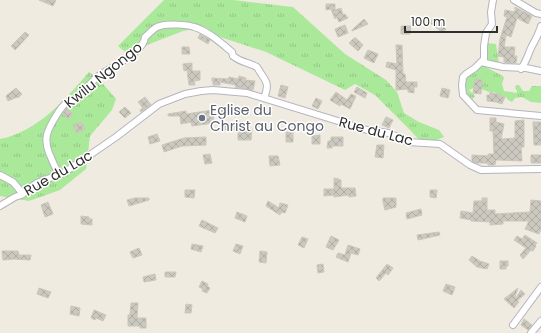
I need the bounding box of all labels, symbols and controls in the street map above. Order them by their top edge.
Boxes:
scale bar [405,8,497,34]
text: 100 m [411,13,445,30]
street label: Kwilu Ngongo [60,37,146,113]
place label: Eglise du Christ au Congo [210,100,324,136]
street label: Rue du Lac [337,111,415,151]
marker: Eglise du Christ au Congo [197,113,207,123]
street label: Rue du Lac [20,145,96,201]

